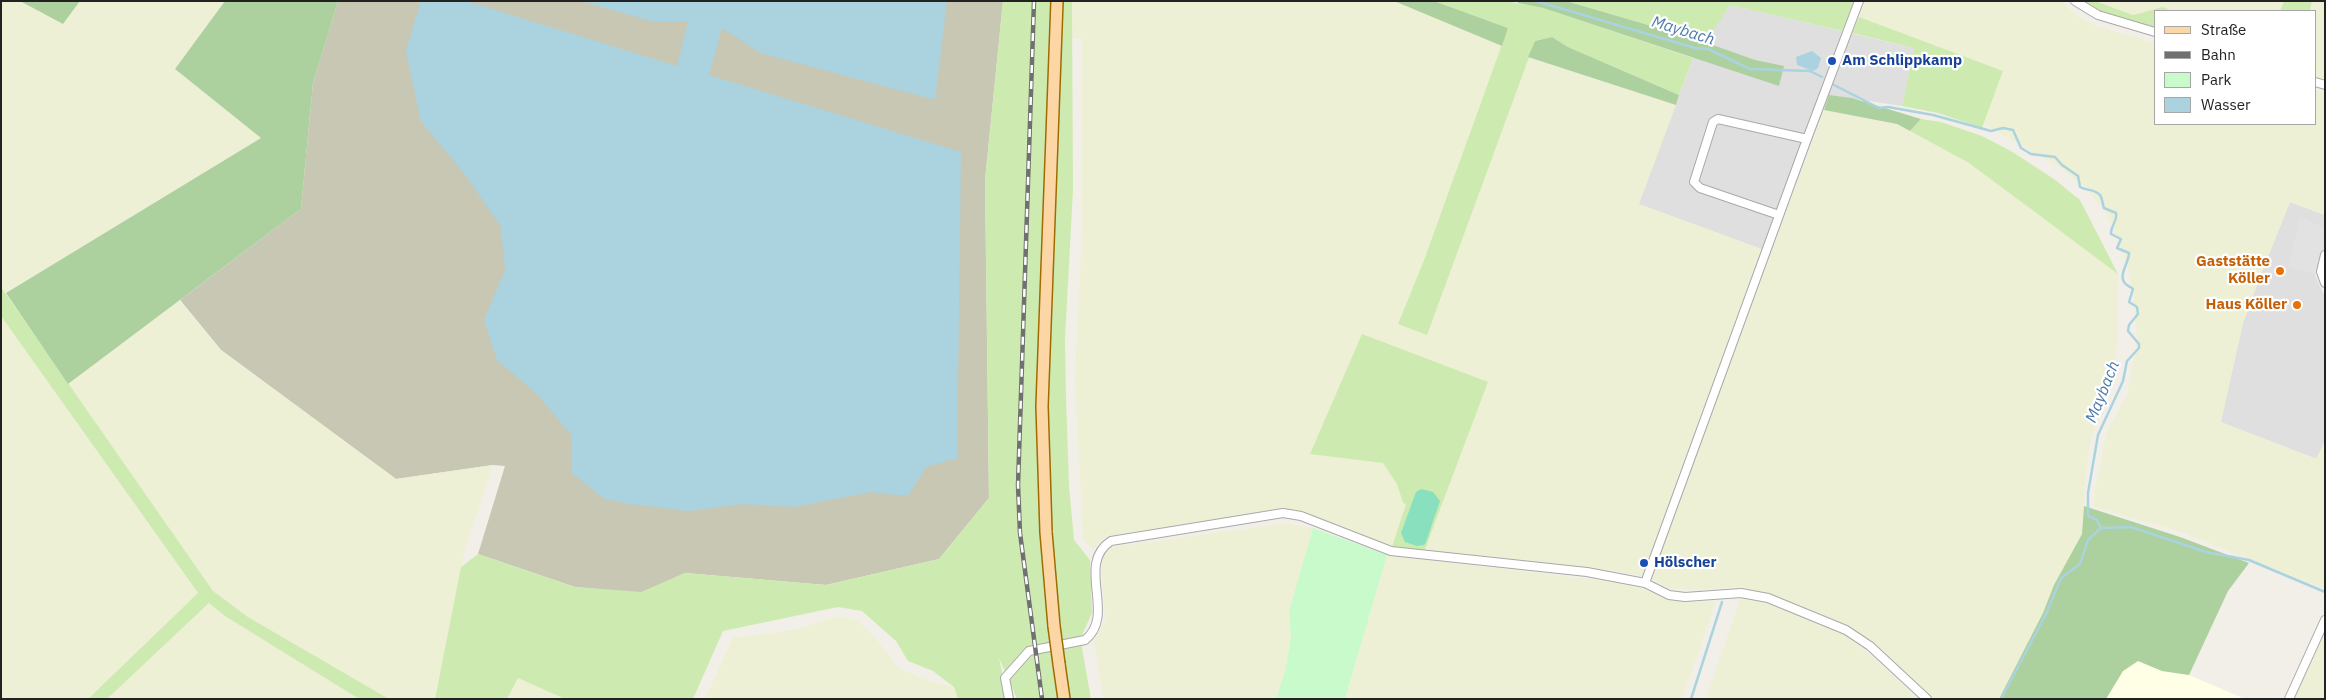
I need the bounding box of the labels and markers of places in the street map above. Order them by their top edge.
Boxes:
place label: Am Schlippkamp [1842,52,1962,70]
marker: Am Schlippkamp [1826,55,1838,67]
place label: Gaststätte Köller [2196,253,2270,288]
marker: Gaststätte Köller [2274,265,2286,277]
place label: Haus Köller [2206,296,2287,314]
marker: Haus Köller [2291,299,2303,311]
place label: Hölscher [1654,554,1717,572]
marker: Hölscher [1638,557,1650,569]

